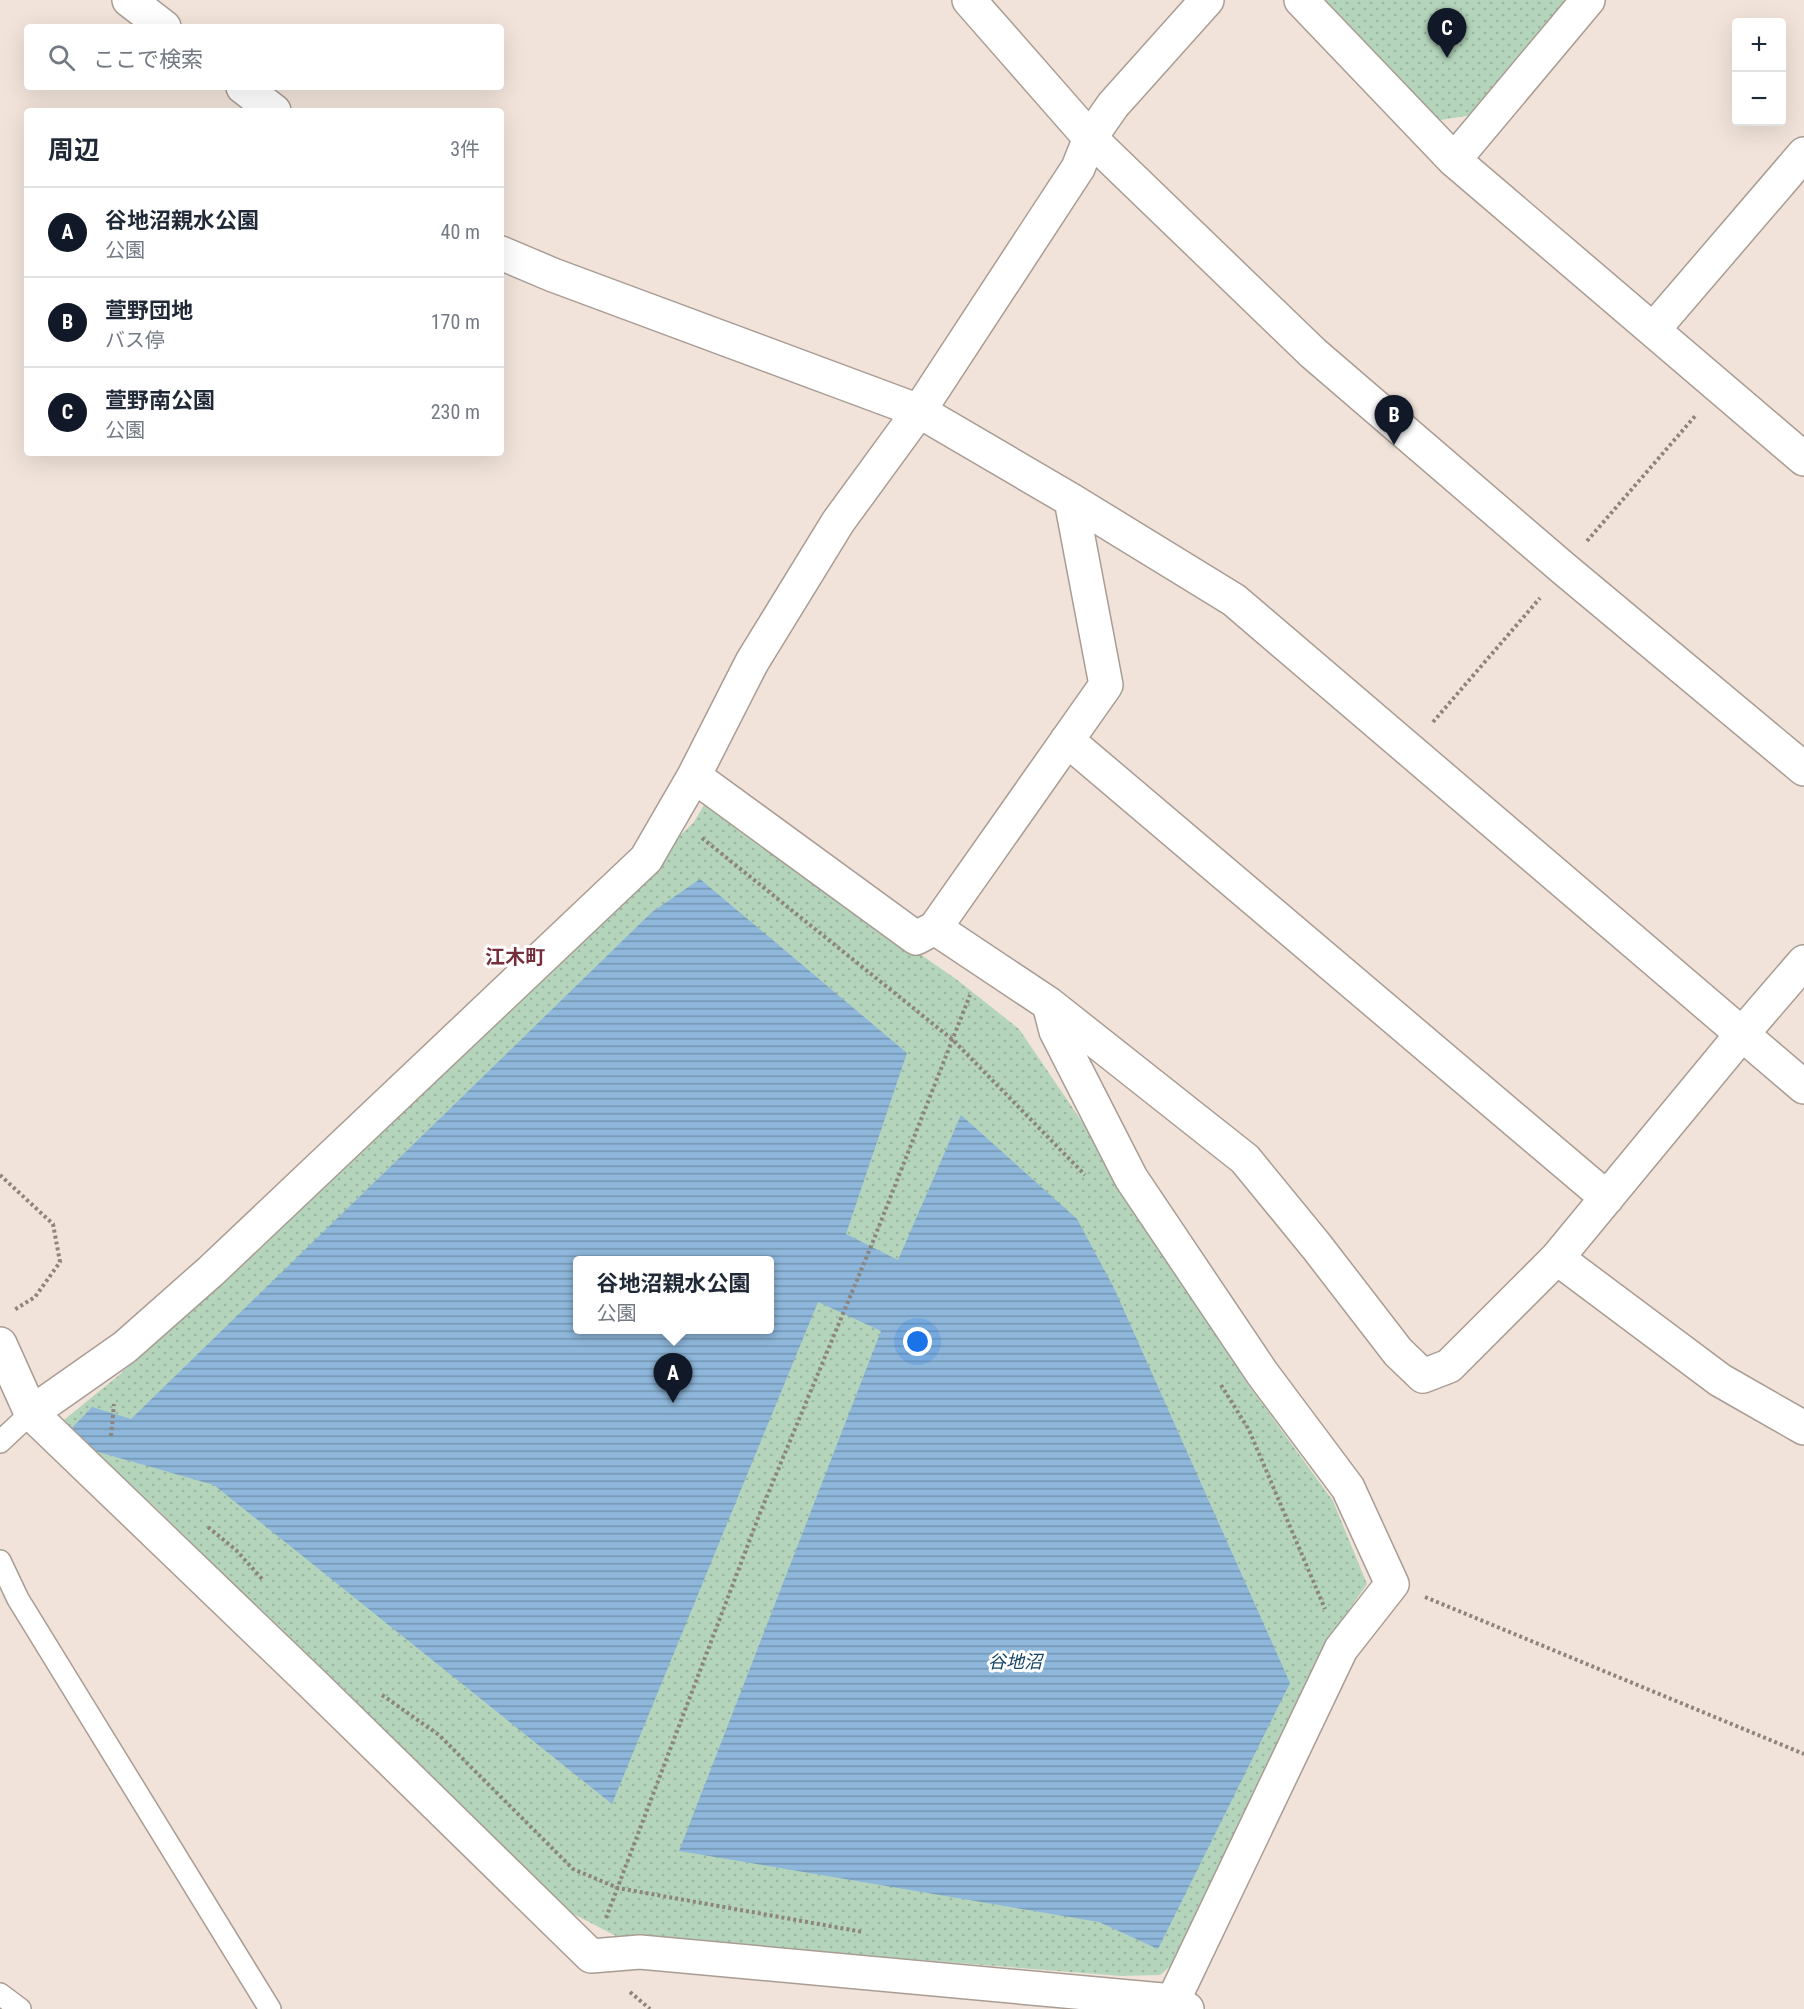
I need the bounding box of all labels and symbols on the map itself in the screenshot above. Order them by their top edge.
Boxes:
pin: C [1428,8,1466,58]
pin: B [1374,396,1414,445]
district label: 江木町 [485,945,545,969]
your location [903,1327,932,1356]
pin: A [654,1354,692,1403]
water label: 谷地沼 [988,1651,1045,1672]

